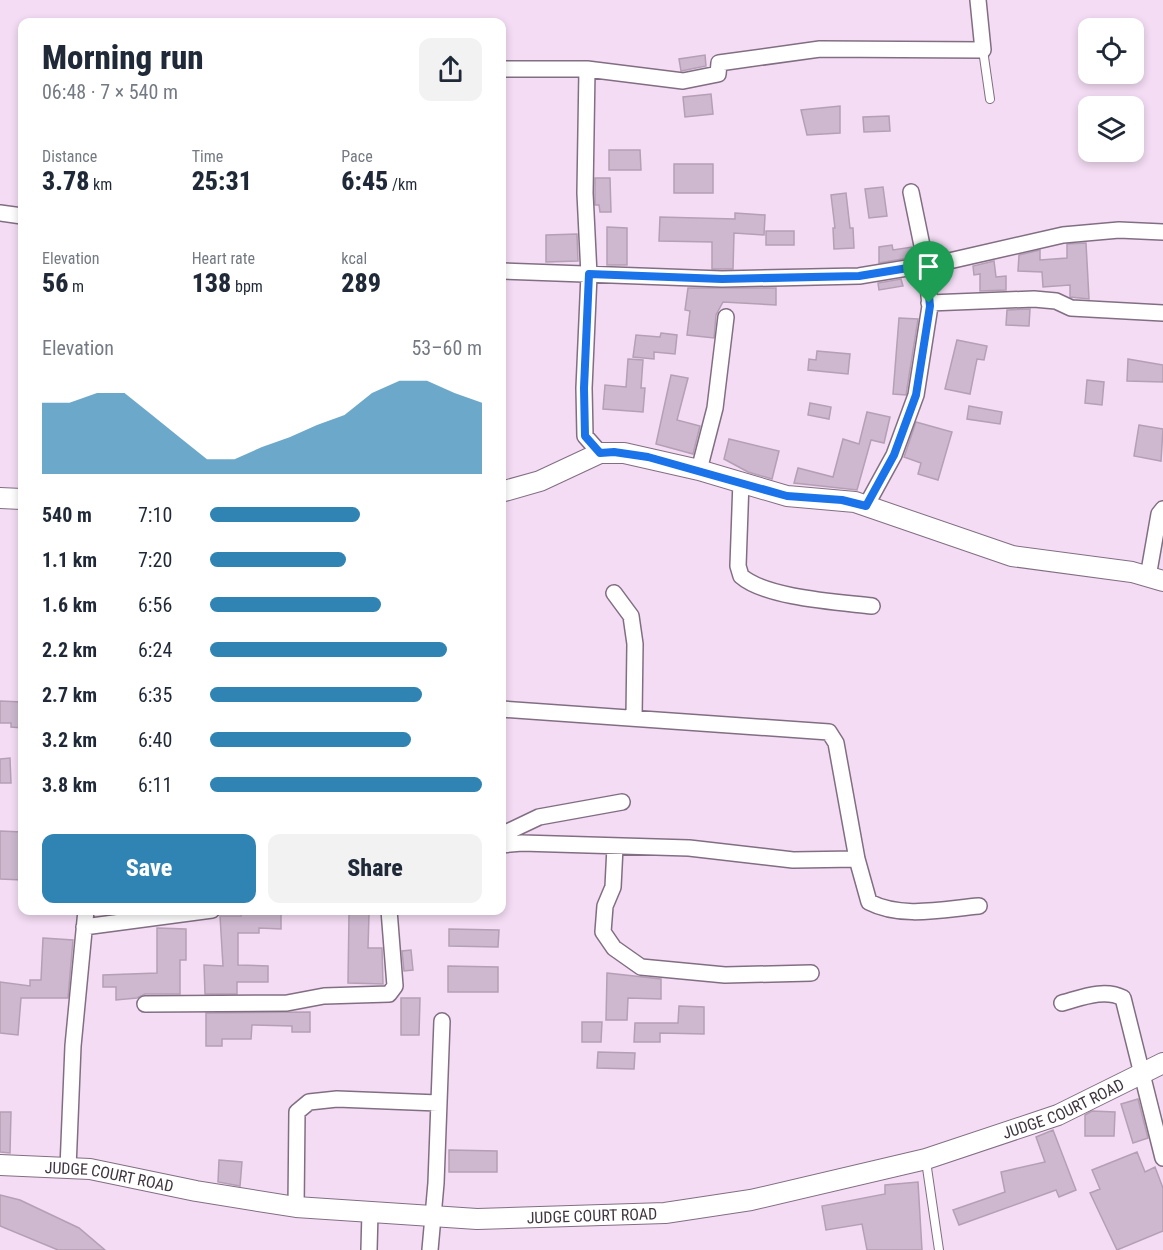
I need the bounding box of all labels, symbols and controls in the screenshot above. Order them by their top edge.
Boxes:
map controls [1078,18,1144,162]
button: locate [1078,18,1144,84]
text: Morning run [42,38,204,77]
button: share [419,38,482,101]
text: 06:48 · 7 × 540 m [42,80,178,104]
button: layers [1078,96,1144,162]
text: Distance [42,147,97,166]
text: Time [192,147,223,166]
text: Pace [341,147,373,166]
text: 3.78 [42,166,89,196]
text: 25:31 [192,166,252,196]
text: 6:45 [341,166,388,196]
text: km [89,175,112,194]
text: /km [388,175,417,194]
pin [903,241,954,303]
text: Elevation [42,249,100,268]
text: Heart rate [192,249,255,268]
text: kcal [341,249,367,268]
icon: arrive [912,250,945,283]
text: 56 [42,268,68,298]
text: 138 [192,268,231,298]
text: 289 [341,268,381,298]
text: m [68,277,84,296]
text: bpm [231,277,263,296]
text: Elevation [42,336,114,360]
text: 53–60 m [411,336,482,360]
text: 540 m [42,503,92,527]
text: 7:10 [138,503,172,527]
text: 1.1 km [42,548,97,572]
text: 7:20 [138,548,172,572]
text: 1.6 km [42,593,97,617]
text: 6:56 [138,593,172,617]
text: 2.2 km [42,638,97,662]
text: 6:24 [138,638,172,662]
text: 2.7 km [42,683,97,707]
text: 6:35 [138,683,172,707]
text: 3.2 km [42,728,97,752]
text: 6:40 [138,728,172,752]
text: 3.8 km [42,773,97,797]
text: 6:11 [138,773,172,797]
button: Save [42,834,256,903]
button: Share [268,834,482,903]
street label: JUDGE COURT ROAD [1000,1075,1127,1143]
street label: JUDGE COURT ROAD [44,1158,175,1196]
street label: JUDGE COURT ROAD [526,1204,657,1227]

